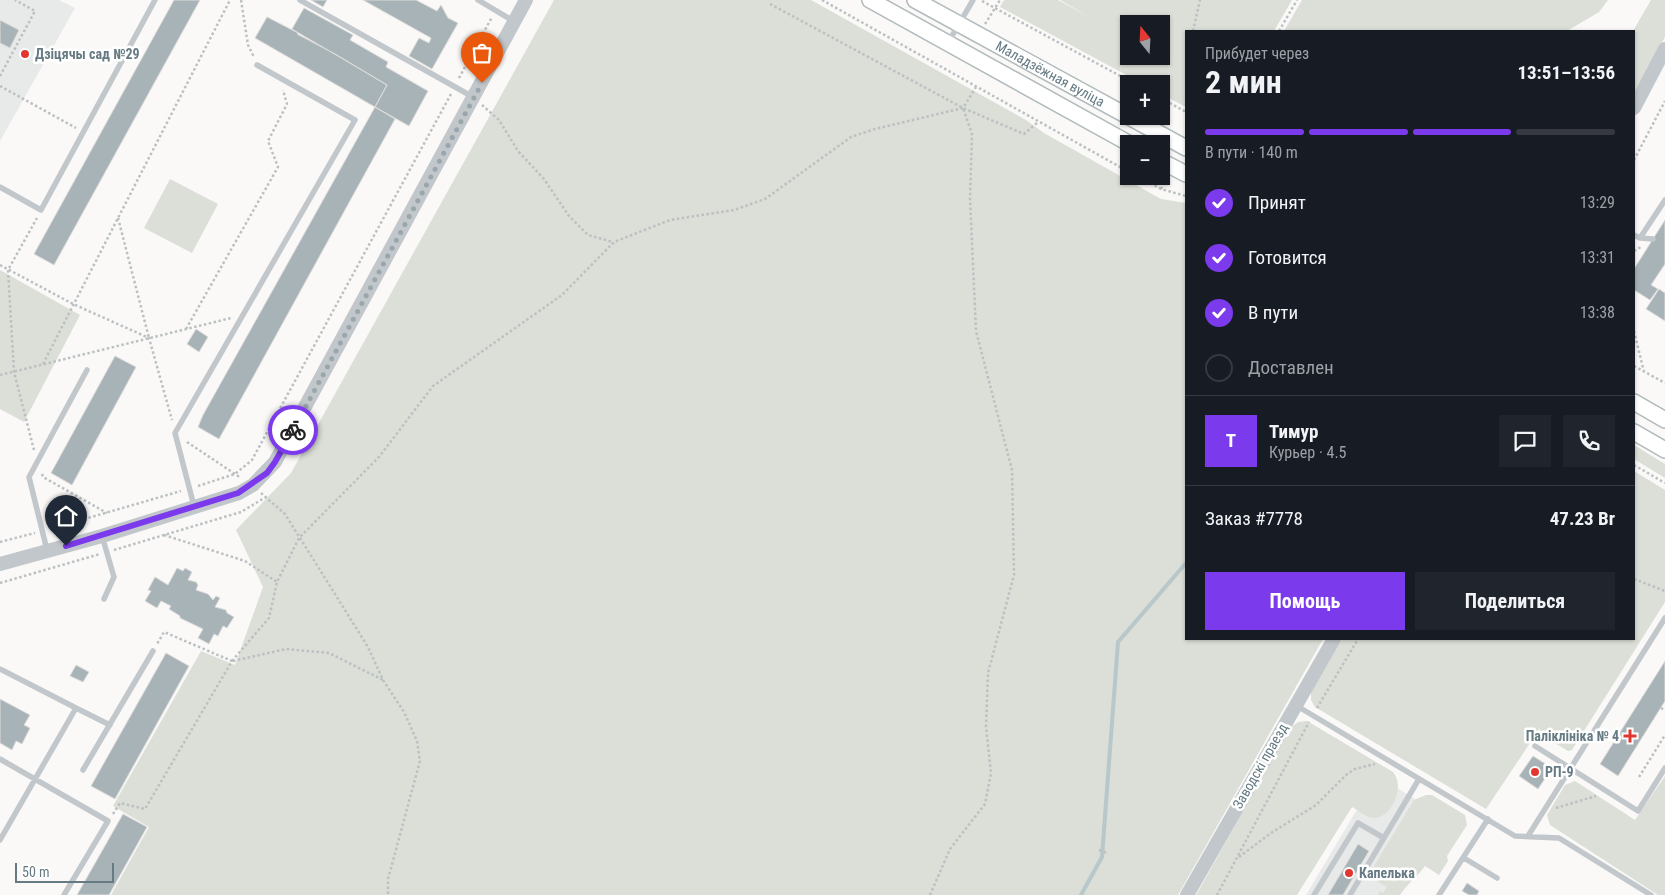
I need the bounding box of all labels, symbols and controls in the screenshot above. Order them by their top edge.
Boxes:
north arrow [1120,15,1170,65]
map controls [1120,15,1170,185]
pin [461,32,503,83]
street label: Маладзёжная вуліца [993,38,1107,110]
icon: bag [468,39,496,67]
text: Прибудет через [1205,44,1309,63]
place label: Дзіцячы сад №29 [35,46,140,62]
marker: Дзіцячы сад №29 [19,48,31,60]
text: 13:51–13:56 [1517,61,1615,84]
text: 2 мин [1205,63,1282,101]
button: + [1120,75,1170,125]
button: − [1120,135,1170,185]
text: В пути · 140 m [1205,143,1298,162]
icon: check [1205,189,1233,217]
text: Принят [1248,191,1306,214]
text: 13:29 [1580,193,1615,212]
icon: check [1205,244,1233,272]
text: Готовится [1248,246,1327,269]
text: 13:31 [1580,248,1615,267]
icon: check [1205,299,1233,327]
text: В пути [1248,301,1298,324]
text: 13:38 [1580,303,1615,322]
text: Доставлен [1248,356,1334,379]
courier [268,405,318,455]
button: chat [1499,415,1551,467]
button: phone [1563,415,1615,467]
icon: bike [279,416,307,444]
text: Тимур [1269,420,1318,443]
text: Т [1226,429,1236,452]
text: Курьер · 4.5 [1269,443,1347,462]
pin [45,495,87,546]
icon: home [52,502,80,530]
text: Заказ #7778 [1205,507,1303,530]
text: 47.23 Br [1550,507,1615,530]
button: Помощь [1205,572,1405,630]
button: Поделиться [1415,572,1615,630]
street label: Заводскі праезд [1229,720,1291,811]
place label: Паліклініка № 4 [1526,728,1619,744]
marker: Паліклініка № 4 [1623,729,1637,743]
place label: РП-9 [1545,764,1574,780]
marker: РП-9 [1529,766,1541,778]
scale bar [15,860,114,883]
text: 50 m [22,864,50,880]
place label: Капелька [1359,865,1415,881]
marker: Капелька [1343,867,1355,879]

